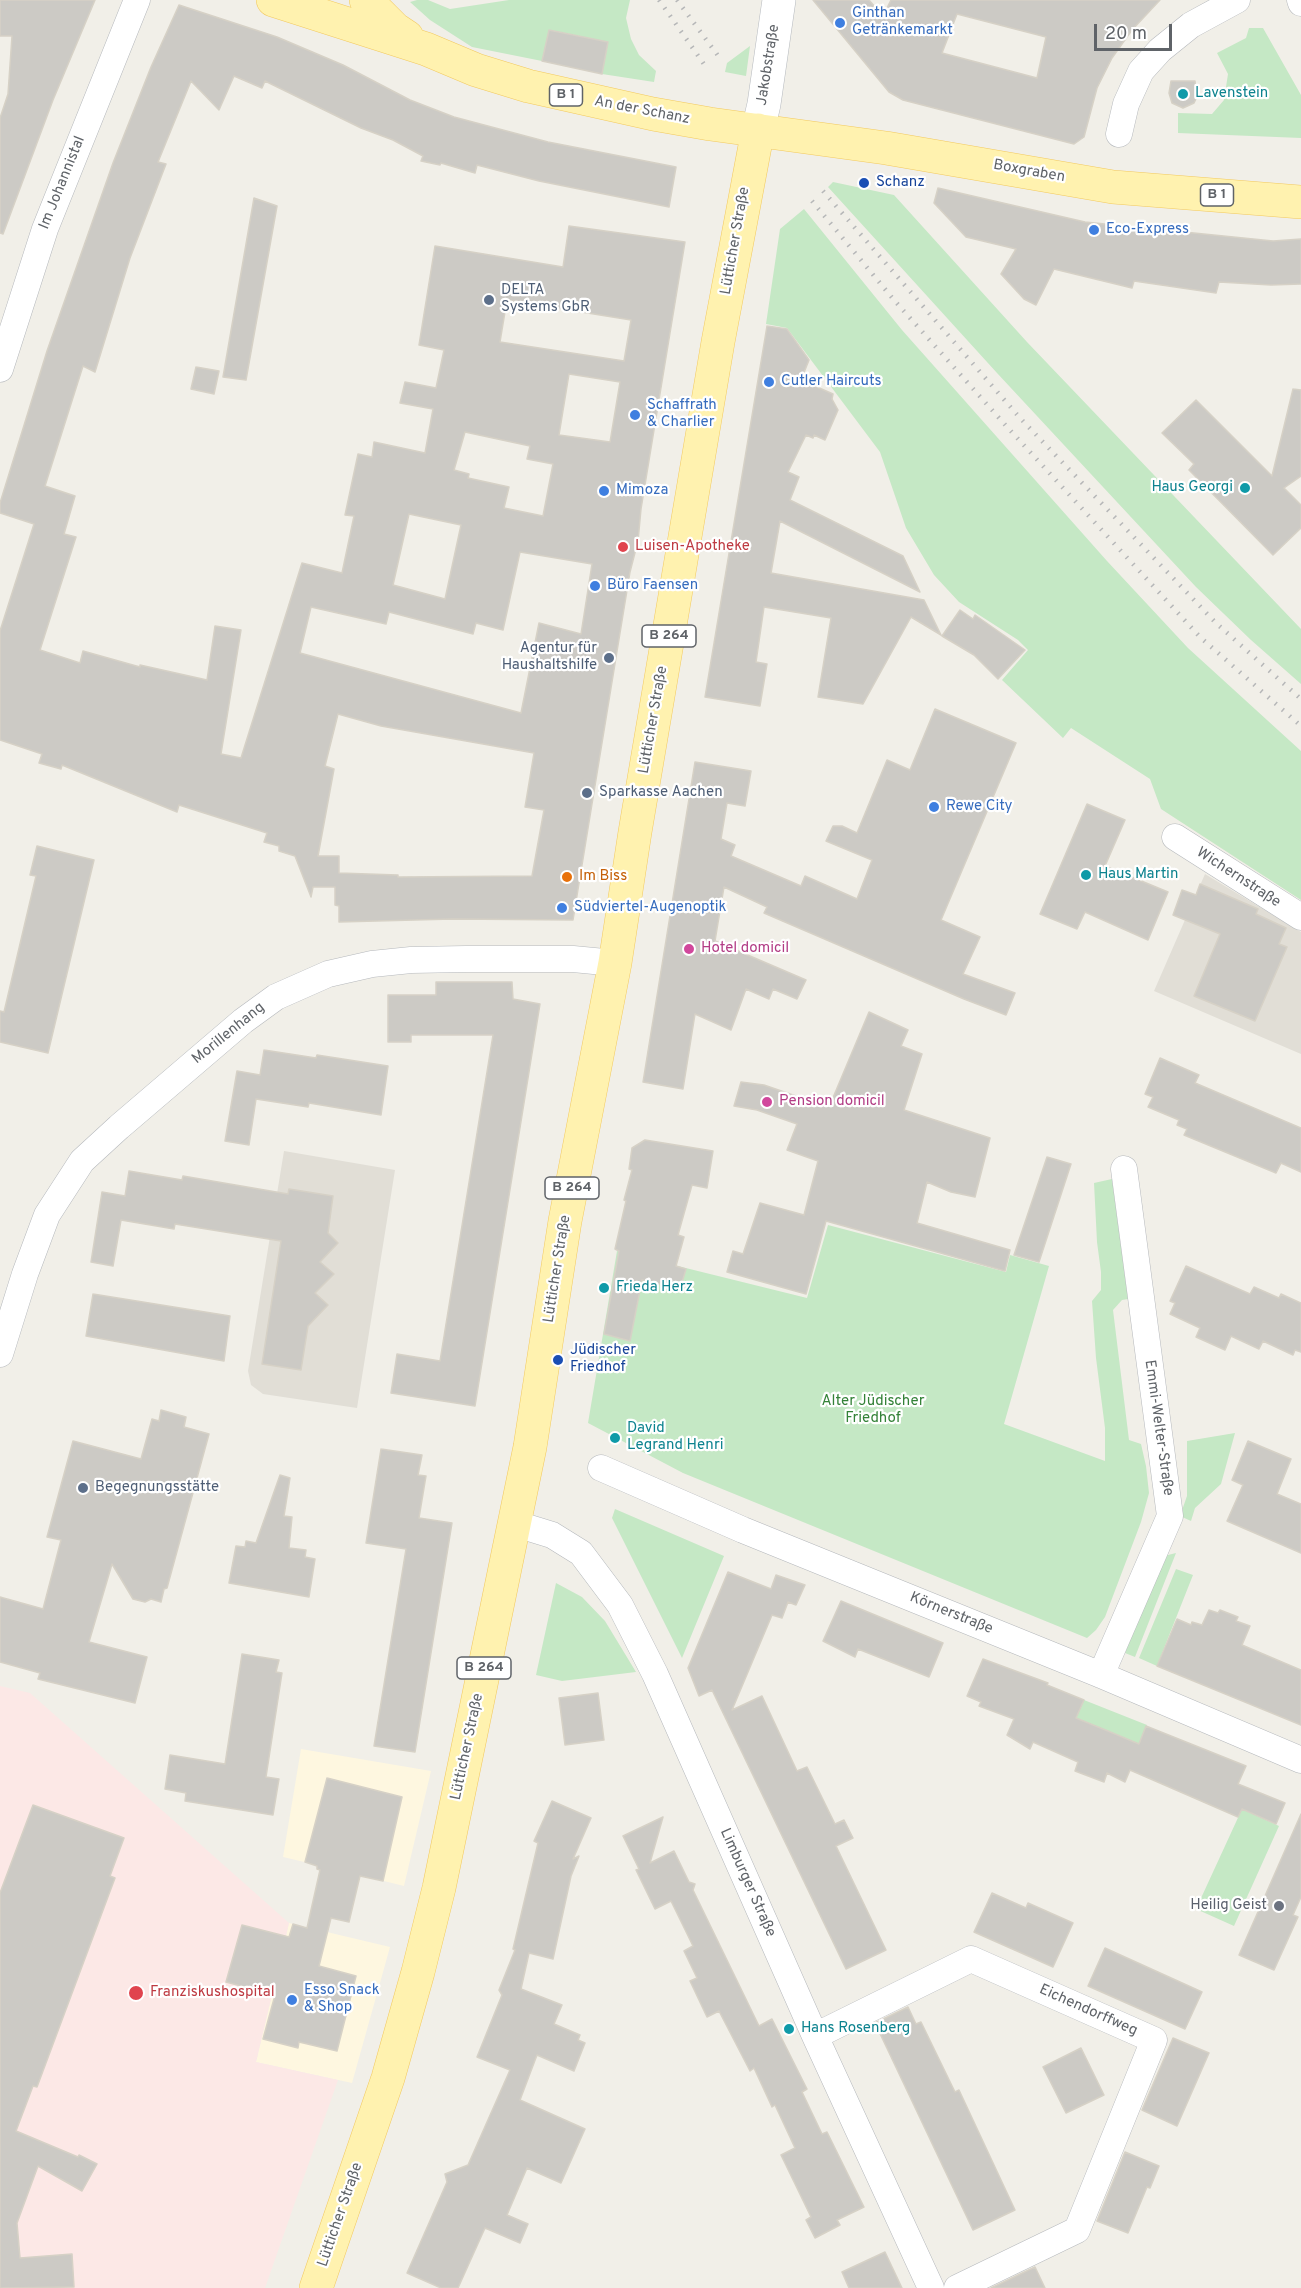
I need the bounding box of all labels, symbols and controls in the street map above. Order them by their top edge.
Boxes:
place label: Ginthan Getränkemarkt [852,5,953,40]
scale bar [1097,12,1175,50]
marker: Ginthan Getränkemarkt [833,16,847,30]
street label: Jakobstraße [754,23,784,107]
text: 20 m [1105,23,1147,46]
road number: B 1 [550,84,582,106]
place label: Lavenstein [1195,85,1268,103]
marker: Lavenstein [1176,87,1190,101]
street label: An der Schanz [593,93,691,129]
street label: Im Johannistal [36,134,90,232]
street label: Boxgraben [992,157,1066,187]
place label: Schanz [876,174,925,192]
marker: Schanz [857,176,871,190]
road number: B 1 [1200,184,1234,206]
street label: Lütticher Straße [718,186,754,296]
place label: Eco-Express [1106,221,1189,239]
marker: Eco-Express [1087,223,1101,237]
place label: DELTA Systems GbR [501,282,590,317]
marker: DELTA Systems GbR [482,293,496,307]
place label: Cutler Haircuts [781,373,882,391]
marker: Cutler Haircuts [762,375,776,389]
place label: Schaffrath & Charlier [647,397,717,432]
marker: Schaffrath & Charlier [628,408,642,422]
place label: Haus Georgi [1151,479,1233,497]
marker: Haus Georgi [1238,481,1252,495]
place label: Mimoza [616,482,668,500]
marker: Mimoza [597,484,611,498]
place label: Luisen-Apotheke [635,538,750,556]
marker: Luisen-Apotheke [616,540,630,554]
place label: Büro Faensen [607,577,698,595]
marker: Büro Faensen [588,579,602,593]
road number: B 264 [642,625,696,647]
place label: Agentur für Haushaltshilfe [502,640,597,675]
marker: Agentur für Haushaltshilfe [602,651,616,665]
street label: Lütticher Straße [636,665,672,775]
place label: Sparkasse Aachen [599,784,723,802]
marker: Sparkasse Aachen [580,786,594,800]
place label: Rewe City [946,798,1013,816]
marker: Rewe City [927,800,941,814]
street label: Wichernstraße [1193,844,1283,912]
place label: Haus Martin [1098,866,1178,884]
place label: Im Biss [579,868,627,886]
marker: Haus Martin [1079,868,1093,882]
marker: Im Biss [560,870,574,884]
place label: Südviertel-Augenoptik [574,899,726,917]
marker: Südviertel-Augenoptik [555,901,569,915]
place label: Hotel domicil [701,940,789,958]
marker: Hotel domicil [682,942,696,956]
street label: Morillenhang [189,999,269,1069]
place label: Pension domicil [779,1093,885,1111]
marker: Pension domicil [760,1095,774,1109]
road number: B 264 [545,1177,599,1199]
street label: Lütticher Straße [541,1214,575,1324]
place label: Frieda Herz [616,1279,693,1297]
marker: Frieda Herz [597,1281,611,1295]
place label: Jüdischer Friedhof [570,1342,636,1377]
marker: Jüdischer Friedhof [551,1353,565,1367]
street label: Emmi-Welter-Straße [1140,1359,1176,1497]
park label: Alter Jüdischer Friedhof [821,1393,925,1428]
place label: David Legrand Henri [627,1420,723,1455]
marker: David Legrand Henri [608,1431,622,1445]
place label: Begegnungsstätte [95,1479,219,1497]
marker: Begegnungsstätte [76,1481,90,1495]
street label: Körnerstraße [907,1589,995,1639]
road number: B 264 [457,1657,511,1679]
street label: Lütticher Straße [448,1692,488,1802]
street label: Limburger Straße [715,1826,779,1940]
place label: Heilig Geist [1190,1897,1267,1915]
marker: Heilig Geist [1272,1899,1286,1913]
street label: Eichendorffweg [1036,1981,1140,2041]
place label: Esso Snack & Shop [304,1982,380,2017]
marker: Franziskushospital [127,1984,145,2002]
place label: Franziskushospital [150,1984,275,2002]
marker: Esso Snack & Shop [285,1993,299,2007]
place label: Hans Rosenberg [801,2020,910,2038]
marker: Hans Rosenberg [782,2022,796,2036]
street label: Lütticher Straße [315,2161,367,2269]

